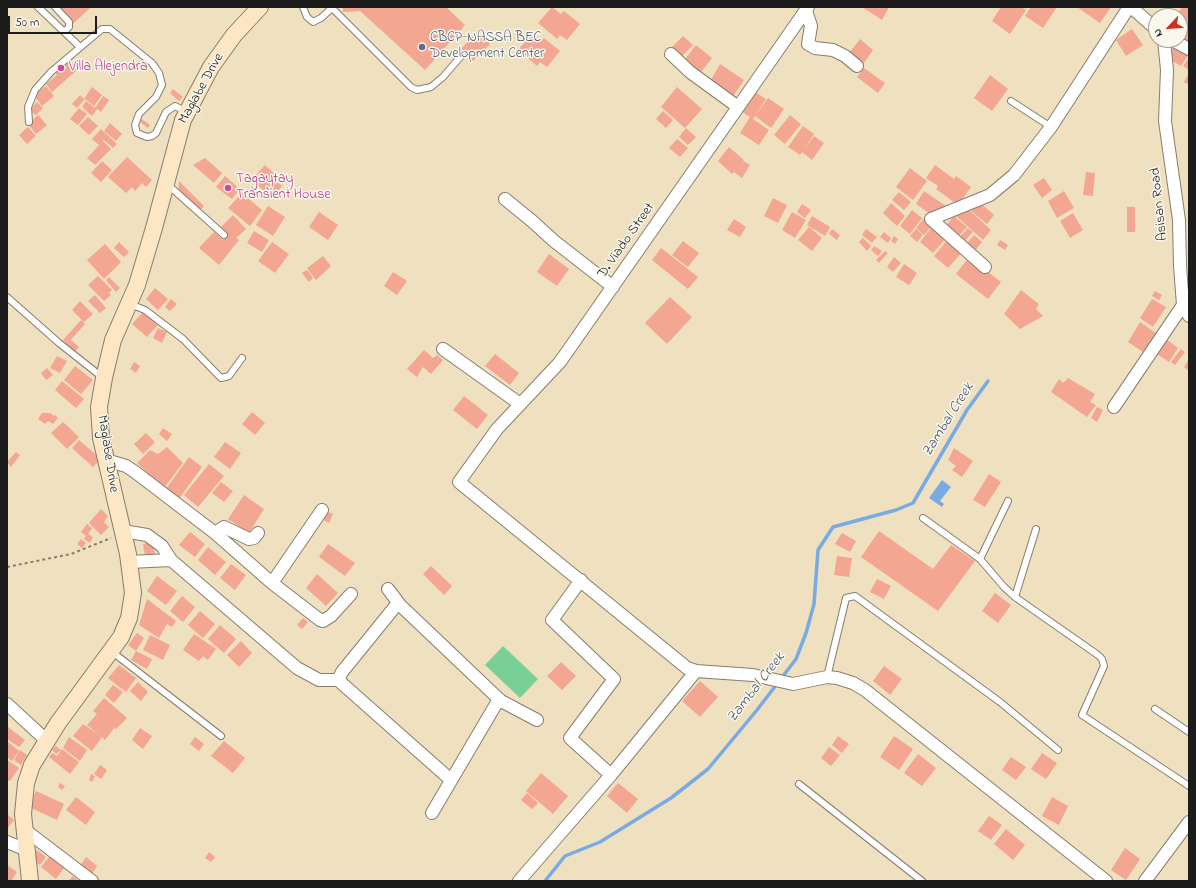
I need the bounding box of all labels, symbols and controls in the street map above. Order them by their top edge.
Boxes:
scale bar [10,8,99,34]
north arrow [1148,8,1188,48]
text: 50 m [15,14,39,32]
text: N [1149,26,1167,40]
place label: CBCP-NASSA BEC Development Center [430,31,544,64]
marker: CBCP-NASSA BEC Development Center [417,42,427,52]
street label: Maglabe Drive [176,51,228,127]
place label: Villa Alejendra [69,60,148,76]
marker: Villa Alejendra [56,63,66,73]
street label: Asisan Road [1148,166,1172,242]
place label: Tagaytay Transient House [236,172,331,204]
marker: Tagaytay Transient House [223,183,233,193]
street label: D. Viado Street [595,200,659,282]
water label: Zambal Creek [919,380,979,460]
street label: Maglabe Drive [93,414,121,494]
water label: Zambal Creek [724,650,790,726]

